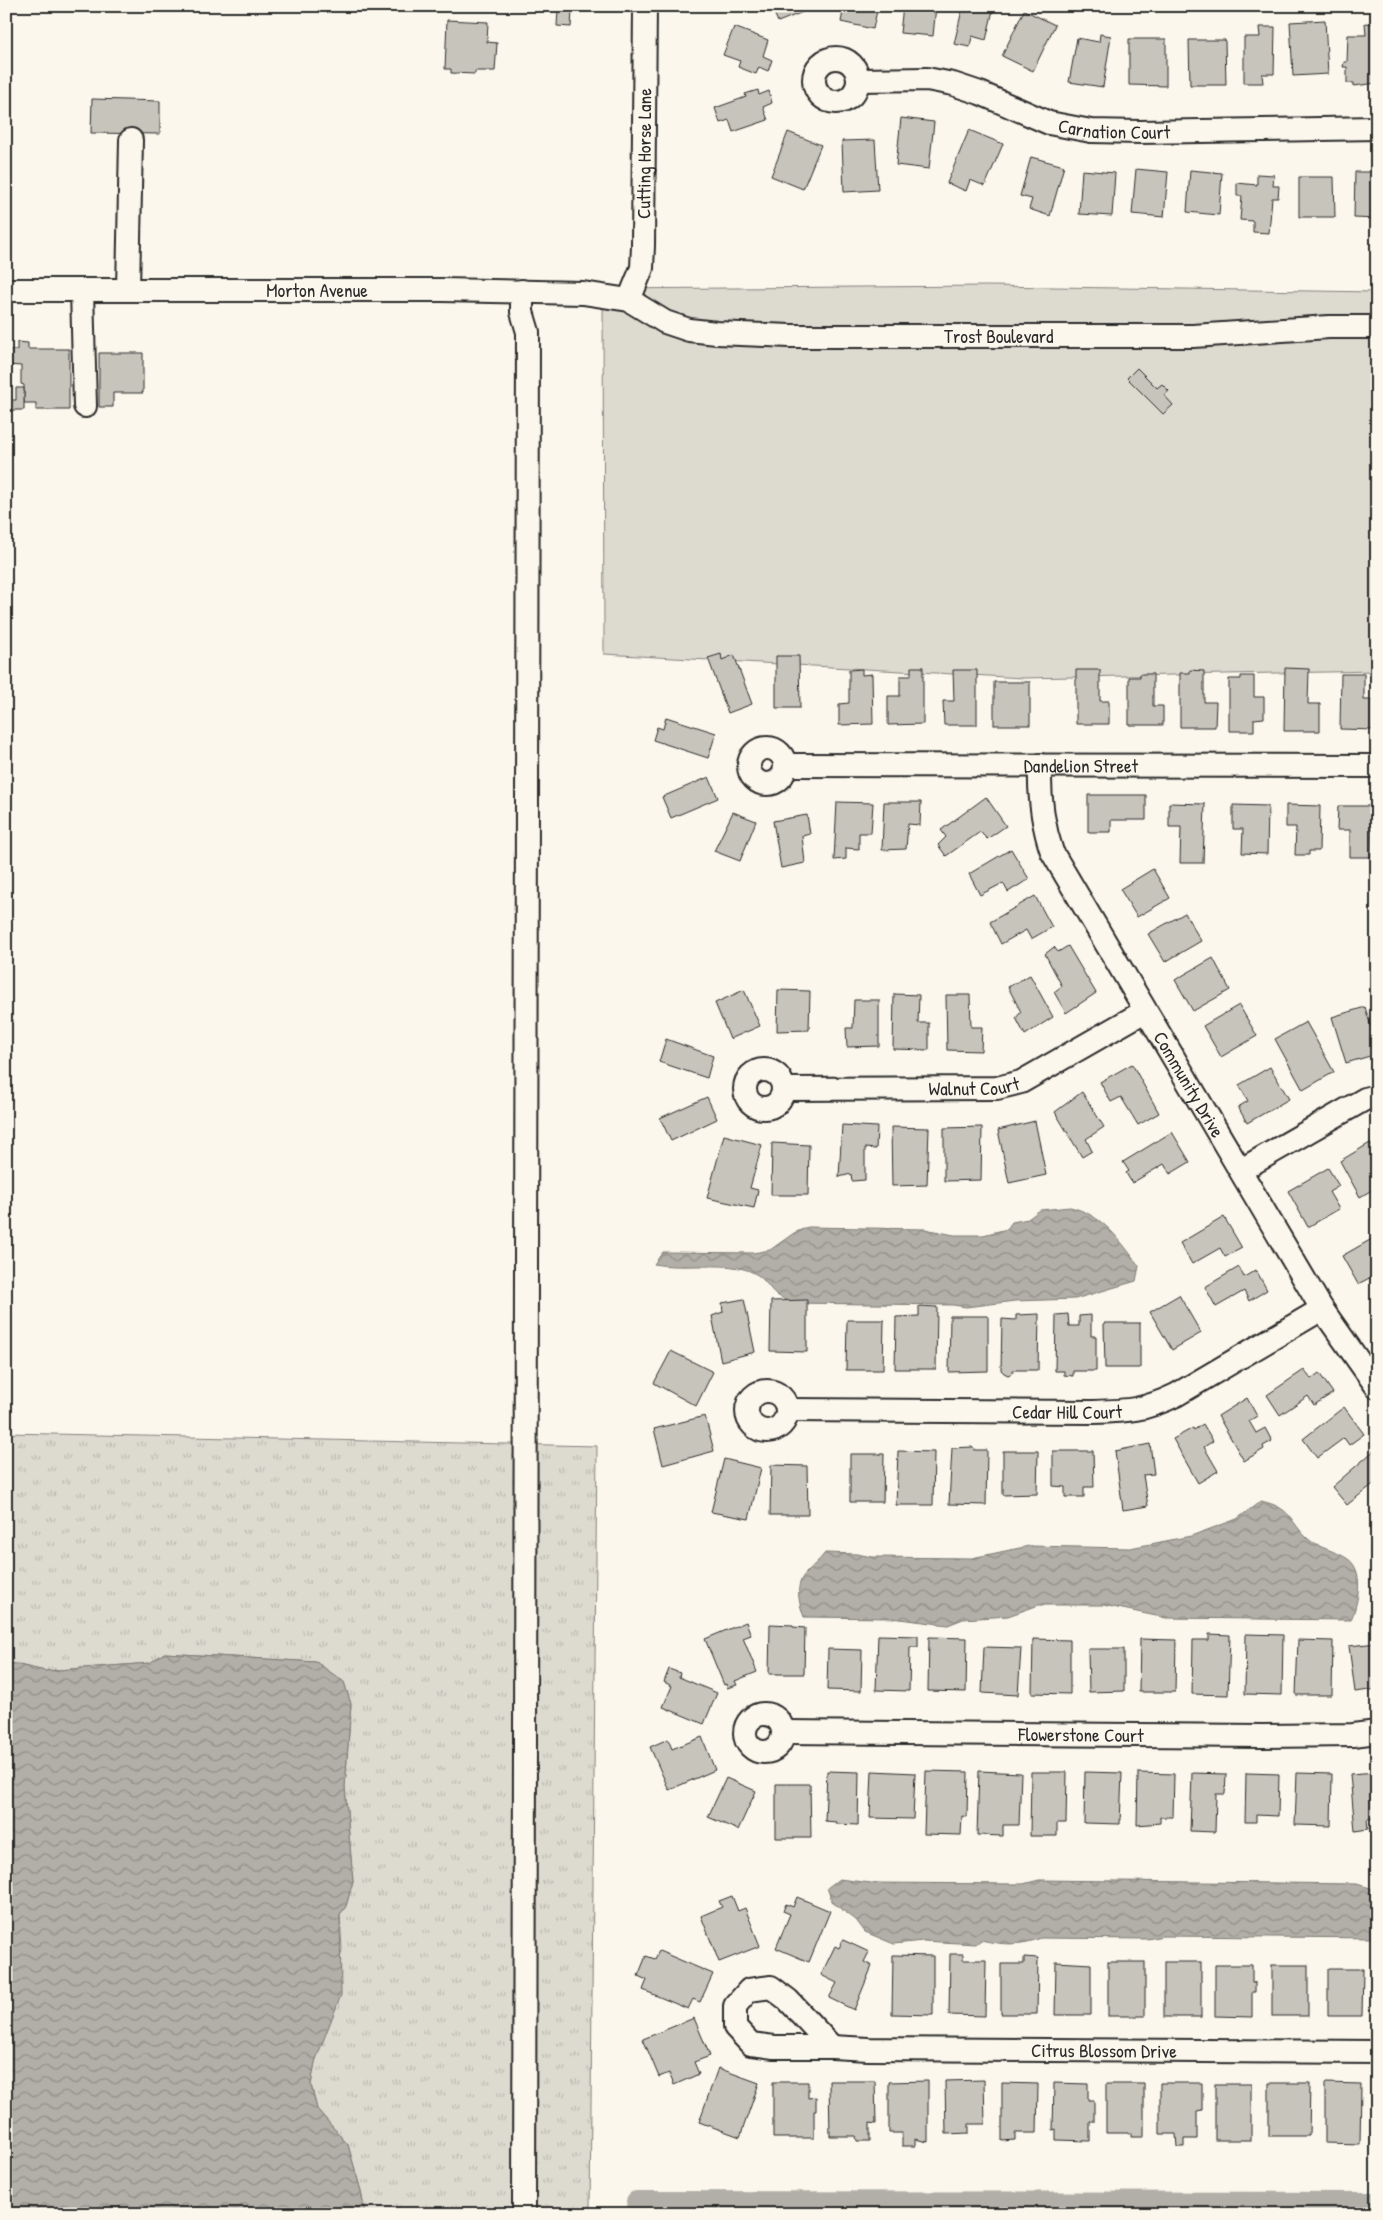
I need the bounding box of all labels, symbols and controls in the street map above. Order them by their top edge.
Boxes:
street label: Cutting Horse Lane [630,88,657,219]
street label: Carnation Court [1056,112,1171,145]
street label: Morton Avenue [266,277,368,303]
street label: Trost Boulevard [944,323,1054,349]
street label: Dandelion Street [1024,752,1139,779]
street label: Community Drive [1148,1026,1231,1142]
street label: Walnut Court [928,1070,1022,1101]
street label: Cedar Hill Court [1012,1398,1123,1425]
street label: Flowerstone Court [1017,1721,1144,1748]
street label: Citrus Blossom Drive [1031,2037,1177,2064]

